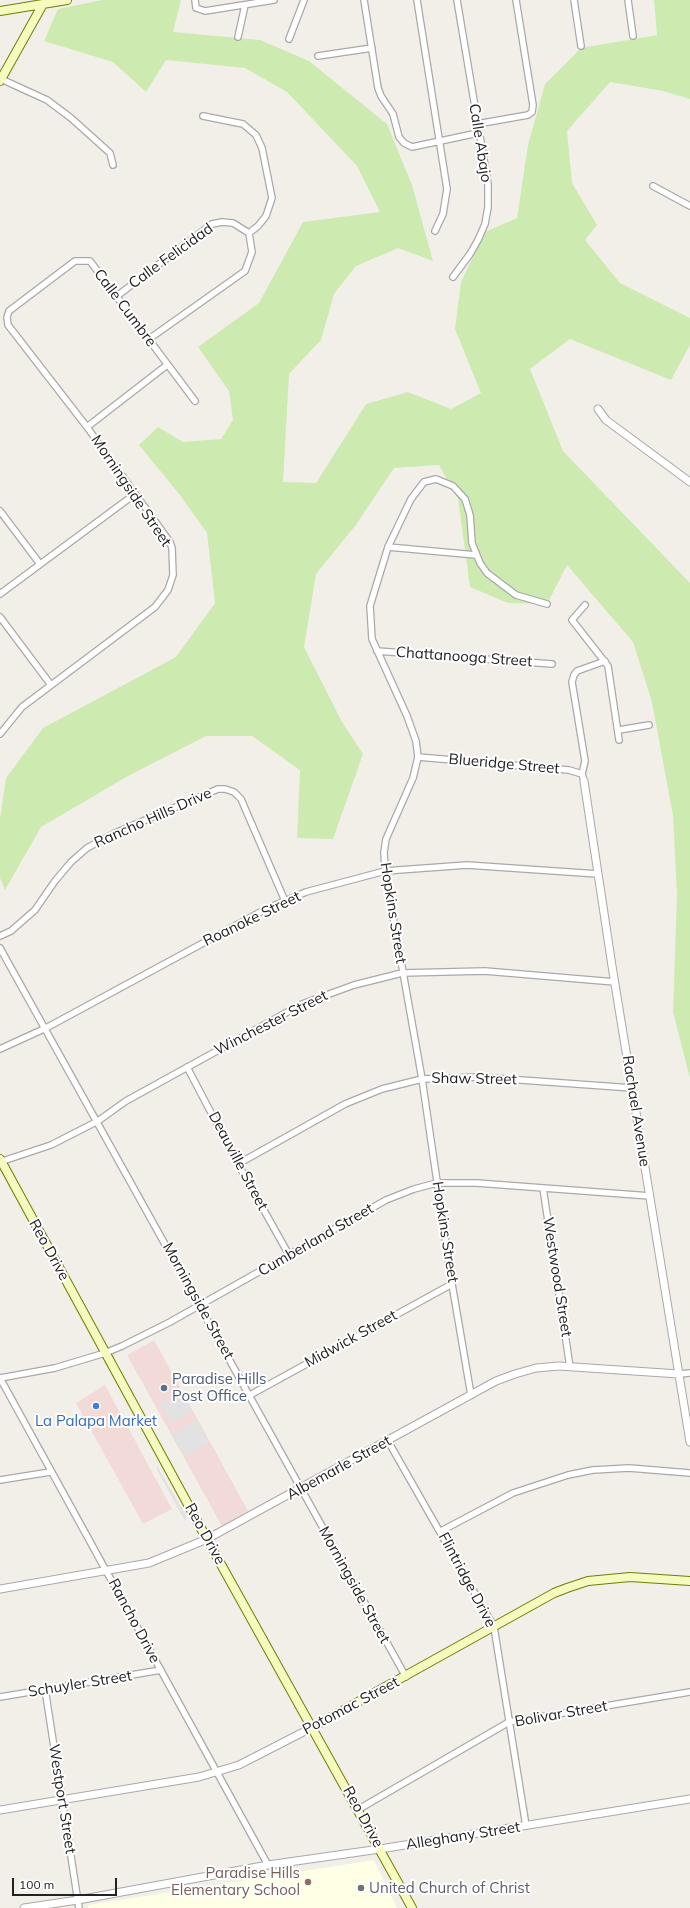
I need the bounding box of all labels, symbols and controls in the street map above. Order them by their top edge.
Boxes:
street label: Calle Abajo [465,102,495,184]
street label: Calle Felicidad [125,219,217,293]
street label: Calle Cumbre [90,266,160,350]
street label: Morningside Street [87,432,175,550]
street label: Chattanooga Street [395,643,533,671]
street label: Blueridge Street [448,750,560,778]
street label: Rancho Hills Drive [91,784,215,852]
street label: Hopkins Street [376,861,410,965]
street label: Roanoke Street [200,888,304,950]
street label: Winchester Street [211,987,331,1059]
street label: Rachael Avenue [618,1054,654,1168]
street label: Shaw Street [431,1069,517,1089]
street label: Deauville Street [204,1109,272,1213]
street label: Hopkins Street [428,1180,462,1284]
street label: Cumberland Street [255,1200,377,1280]
street label: Reo Drive [25,1216,73,1284]
street label: Westwood Street [539,1216,575,1338]
street label: Morningside Street [158,1240,238,1362]
street label: Midwick Street [302,1306,400,1372]
place label: Paradise Hills Post Office [172,1370,266,1405]
marker: Paradise Hills Post Office [159,1383,169,1393]
marker: La Palapa Market [91,1401,101,1411]
place label: La Palapa Market [35,1412,157,1430]
street label: Albemarle Street [284,1432,394,1504]
street label: Reo Drive [181,1500,229,1568]
street label: Morningside Street [314,1524,394,1646]
street label: Flintridge Drive [434,1529,500,1631]
street label: Rancho Drive [104,1576,164,1666]
street label: Schuyler Street [27,1667,133,1701]
street label: Potomac Street [300,1673,402,1739]
street label: Bolivar Street [513,1697,609,1731]
street label: Westport Street [44,1743,80,1855]
street label: Reo Drive [339,1783,387,1851]
street label: Alleghany Street [405,1818,521,1854]
place label: Paradise Hills Elementary School [171,1864,300,1899]
scale bar [14,1870,119,1896]
text: 100 m [19,1877,54,1892]
marker: Paradise Hills Elementary School [303,1877,313,1887]
place label: United Church of Christ [369,1879,530,1897]
marker: United Church of Christ [356,1883,366,1893]

